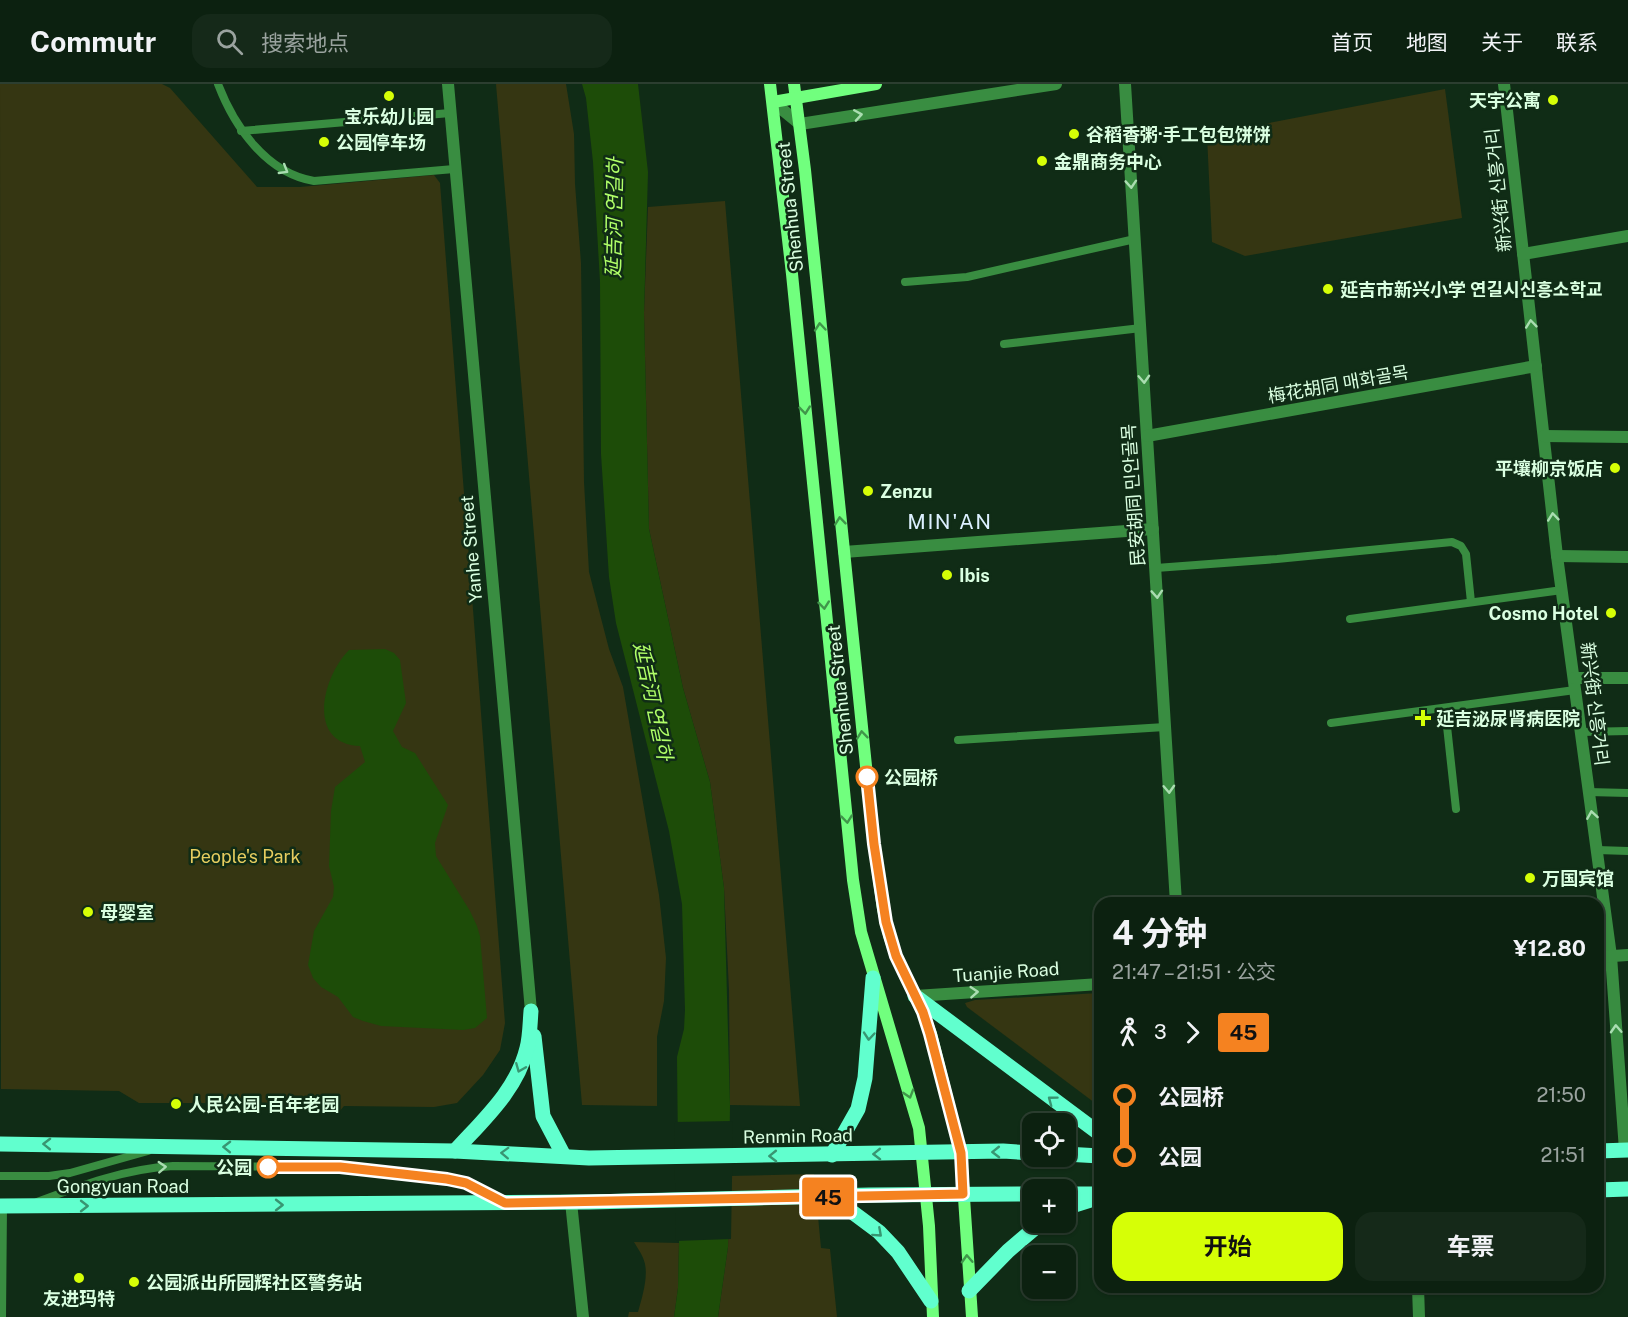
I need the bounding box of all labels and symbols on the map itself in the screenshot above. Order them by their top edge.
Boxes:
marker: 宝乐幼儿园 [382,89,396,103]
place label: 天宇公寓 [1469,90,1541,111]
marker: 天宇公寓 [1546,93,1560,107]
place label: 宝乐幼儿园 [344,106,434,127]
one-way arrow [853,109,863,122]
place label: 谷稻香粥·手工包包饼饼 [1086,124,1271,145]
marker: 谷稻香粥·手工包包饼饼 [1067,127,1081,141]
street label: 新兴街 신흥거리 [1481,127,1515,253]
place label: 公园停车场 [336,132,426,153]
marker: 公园停车场 [317,135,331,149]
street label: Shenhua Street [773,141,807,273]
place label: 金鼎商务中心 [1054,151,1162,172]
marker: 金鼎商务中心 [1035,154,1049,168]
water label: 延吉河 연길하 [601,155,627,278]
one-way arrow [278,162,288,174]
one-way arrow [1125,180,1138,189]
place label: 延吉市新兴小学 연길시신흥소학교 [1340,279,1603,300]
marker: 延吉市新兴小学 연길시신흥소학교 [1321,282,1335,296]
one-way arrow [1525,319,1538,328]
one-way arrow [814,322,827,331]
street label: 梅花胡同 매화골목 [1266,361,1410,407]
one-way arrow [1137,374,1150,383]
one-way arrow [798,406,811,415]
street label: 民安胡同 민안골목 [1118,423,1148,567]
place label: 平壤柳京饭店 [1495,458,1603,479]
marker: 平壤柳京饭店 [1608,461,1622,475]
place label: Zenzu [880,481,932,502]
marker: Zenzu [861,484,875,498]
street label: Yanhe Street [456,495,486,603]
district label: MIN'AN [907,509,993,534]
one-way arrow [1547,513,1560,522]
one-way arrow [834,516,847,525]
place label: Ibis [959,565,990,586]
marker: Ibis [940,568,954,582]
one-way arrow [1150,590,1163,599]
one-way arrow [817,600,830,609]
place label: Cosmo Hotel [1489,603,1599,624]
marker: Cosmo Hotel [1604,606,1618,620]
street label: Shenhua Street [823,624,857,756]
water label: 延吉河 연길하 [629,640,678,765]
street label: 新兴街 신흥거리 [1577,641,1613,767]
place label: 延吉泌尿肾病医院 [1436,708,1580,729]
marker: 延吉泌尿肾病医院 [1414,709,1432,727]
one-way arrow [857,731,869,740]
marker: 公园桥 [856,766,878,788]
place label: 公园桥 [884,767,938,788]
one-way arrow [1163,785,1176,794]
one-way arrow [1586,810,1598,819]
one-way arrow [840,815,853,824]
park label: People's Park [189,846,301,867]
place label: 万国宾馆 [1542,868,1614,889]
marker: 万国宾馆 [1523,871,1537,885]
place label: 母婴室 [100,902,154,923]
marker: 母婴室 [81,905,95,919]
street label: Tuanjie Road [952,958,1060,986]
one-way arrow [969,986,978,999]
one-way arrow [1609,1025,1622,1034]
one-way arrow [863,1032,876,1041]
one-way arrow [515,1061,527,1072]
one-way arrow [902,1088,914,1099]
place label: 人民公园-百年老园 [188,1094,339,1115]
one-way arrow [1048,1096,1059,1107]
marker: 人民公园-百年老园 [169,1097,183,1111]
street label: Renmin Road [743,1125,853,1147]
one-way arrow [42,1138,51,1150]
one-way arrow [222,1140,231,1153]
one-way arrow [992,1146,1001,1158]
one-way arrow [501,1147,510,1160]
one-way arrow [873,1148,882,1160]
one-way arrow [769,1150,778,1162]
marker: 公园 [257,1156,279,1178]
place label: 公园 [216,1157,252,1178]
one-way arrow [158,1160,167,1173]
street label: Gongyuan Road [57,1176,189,1197]
line badge: 45 [801,1178,855,1216]
one-way arrow [275,1198,284,1211]
one-way arrow [80,1200,89,1212]
one-way arrow [872,1226,882,1237]
one-way arrow [960,1254,973,1263]
marker: 友进玛特 [72,1271,86,1285]
place label: 公园派出所园辉社区警务站 [146,1272,362,1293]
marker: 公园派出所园辉社区警务站 [127,1275,141,1289]
place label: 友进玛特 [43,1288,115,1309]

